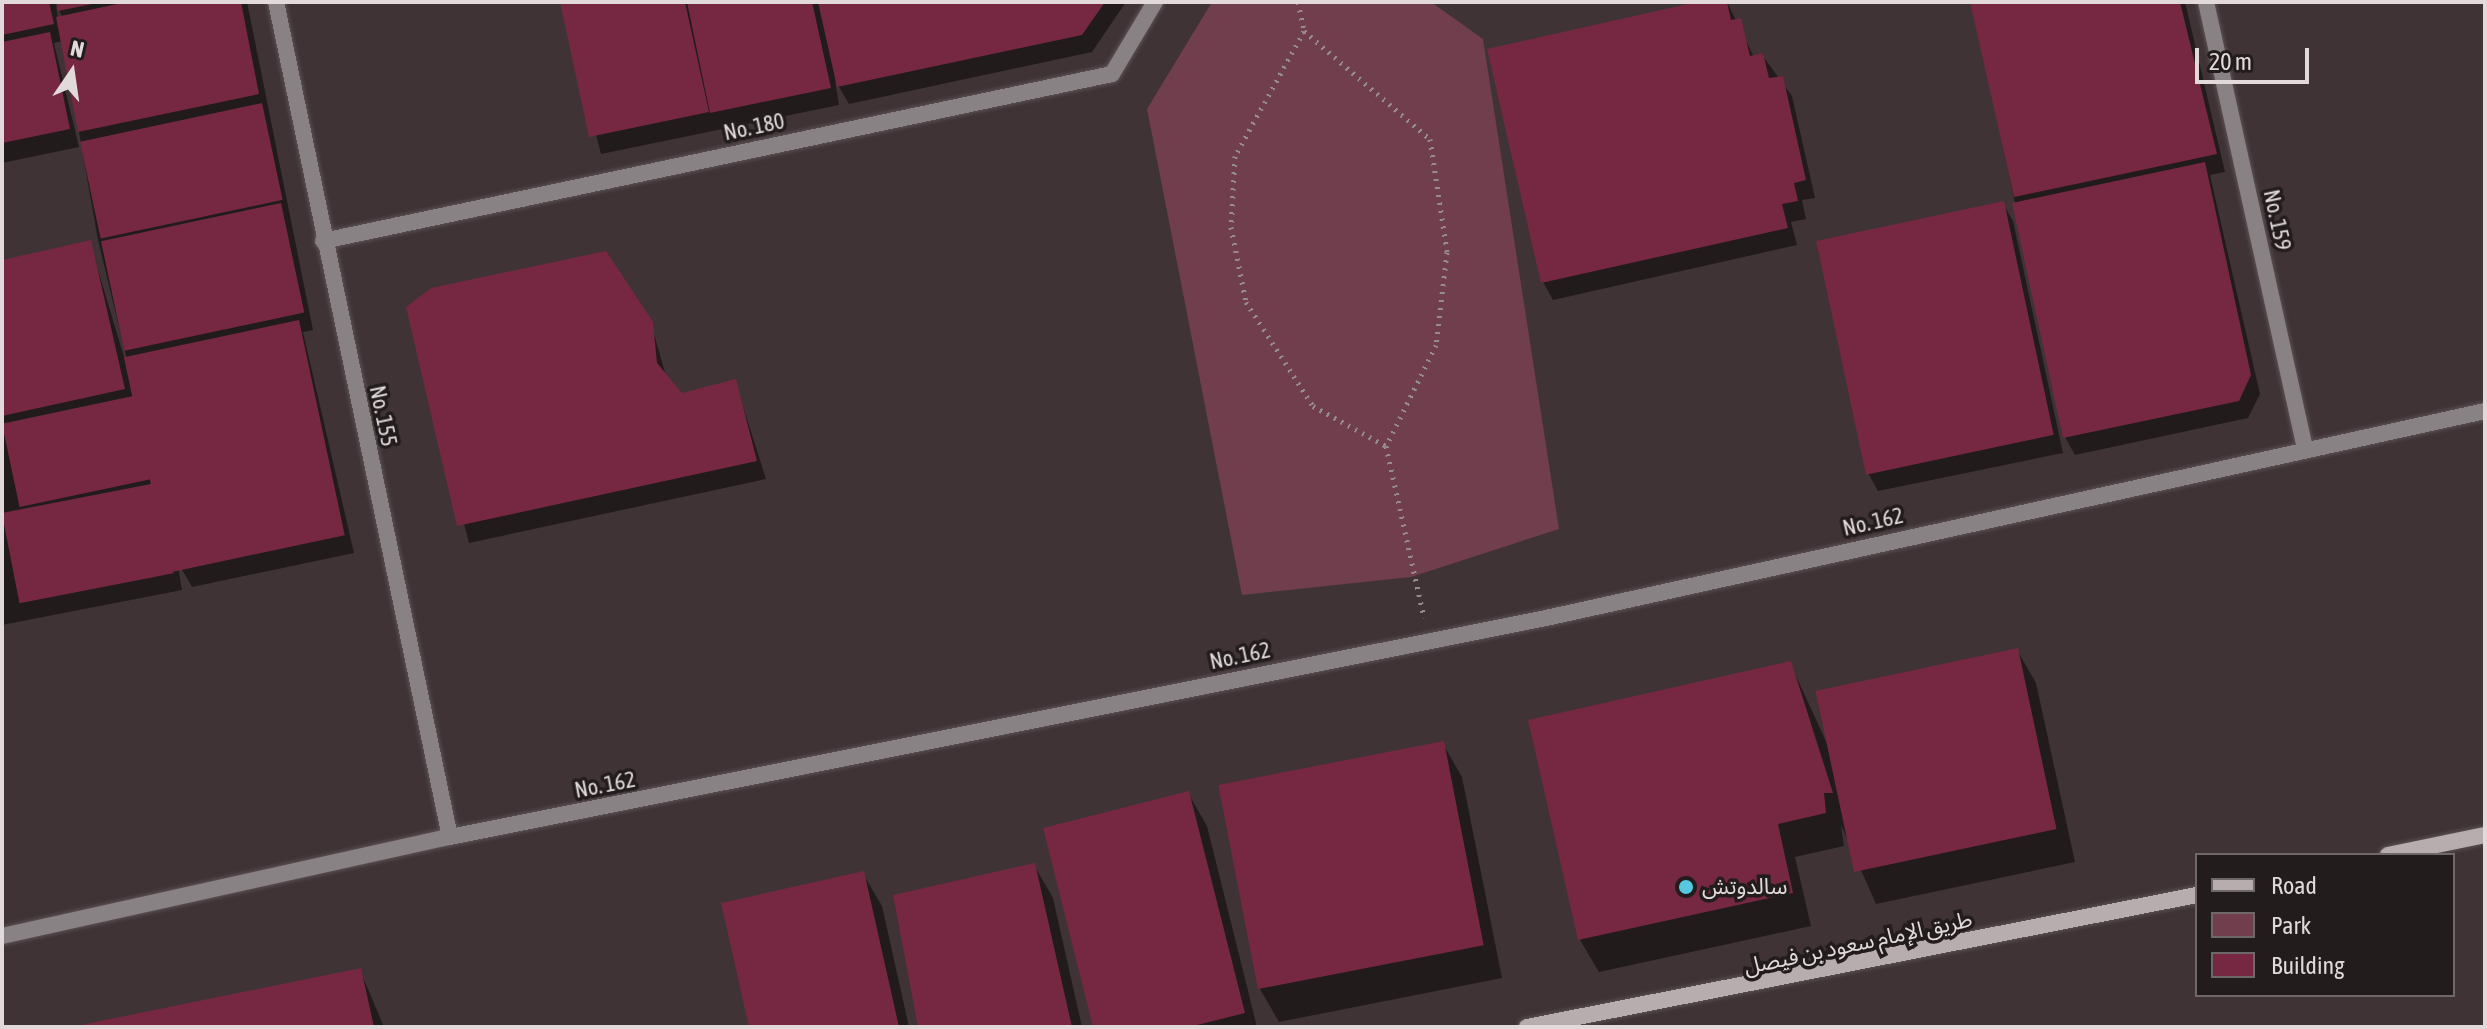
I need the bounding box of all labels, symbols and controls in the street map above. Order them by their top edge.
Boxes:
north arrow [32,32,112,112]
scale bar [2199,32,2313,82]
text: N [68,34,87,63]
text: 20 m [2209,48,2252,75]
street label: No. 180 [721,108,787,146]
street label: No. 159 [2258,187,2296,253]
street label: No. 155 [364,383,402,449]
street label: No. 162 [1840,502,1906,542]
street label: No. 162 [1207,637,1273,675]
street label: No. 162 [572,766,638,804]
legend [2195,853,2455,997]
text: Road [2271,872,2317,899]
place label: سالدوتش [1702,874,1787,900]
marker: سالدوتش [1677,878,1695,896]
street label: طريق الإمام سعود بن فيصل [1742,906,1974,980]
text: Park [2271,912,2311,939]
text: Building [2271,952,2344,979]

